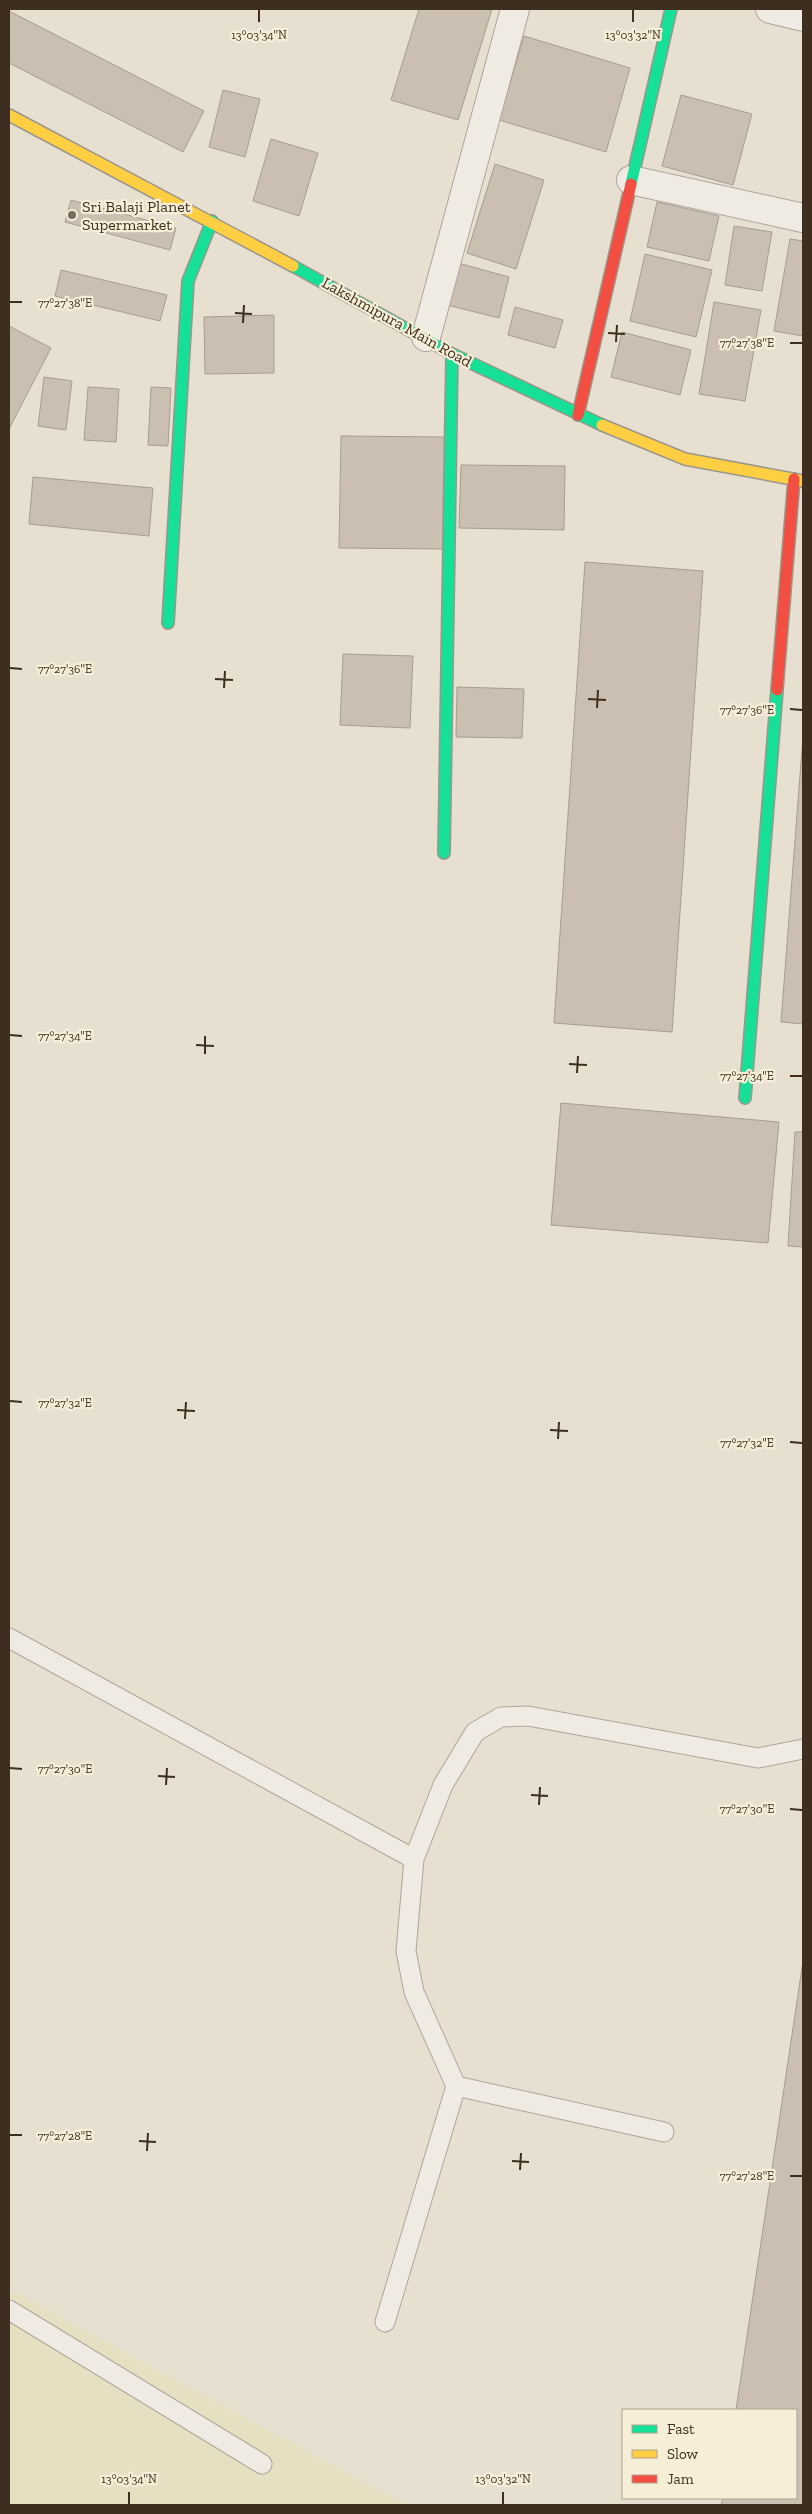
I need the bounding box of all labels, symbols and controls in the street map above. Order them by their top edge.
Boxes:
text: 13°03'34"N [231,28,287,42]
text: 13°03'32"N [605,28,661,42]
place label: Sri Balaji Planet Supermarket [82,197,191,234]
marker: Sri Balaji Planet Supermarket [66,209,78,221]
street label: Lakshmipura Main Road [319,273,475,371]
text: 77°27'38"E [38,296,92,310]
text: 77°27'38"E [720,336,774,350]
text: 77°27'36"E [38,662,92,676]
text: 77°27'36"E [720,703,774,717]
text: 77°27'34"E [38,1029,92,1043]
text: 77°27'34"E [720,1069,774,1083]
text: 77°27'32"E [38,1396,92,1410]
text: 77°27'32"E [720,1436,774,1450]
text: 77°27'30"E [38,1762,92,1776]
text: 77°27'30"E [720,1802,774,1816]
text: 77°27'28"E [38,2129,92,2143]
text: 77°27'28"E [720,2169,774,2183]
legend [622,2409,797,2499]
text: Fast [667,2420,695,2438]
text: Slow [667,2445,699,2463]
text: Jam [667,2470,694,2488]
text: 13°03'34"N [101,2472,157,2486]
text: 13°03'32"N [475,2472,531,2486]

